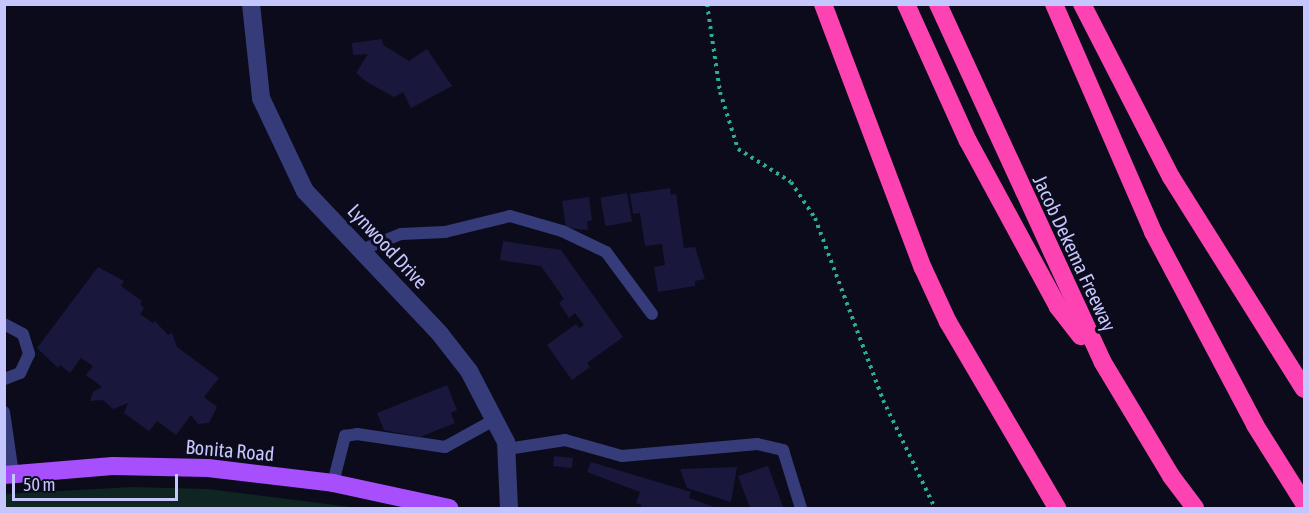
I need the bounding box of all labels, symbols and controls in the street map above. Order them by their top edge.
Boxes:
street label: Jacob Dekema Freeway [1028,171,1122,335]
street label: Lynwood Drive [343,199,433,293]
street label: Bonita Road [185,434,275,466]
scale bar [15,462,182,500]
text: 50 m [23,474,55,495]

